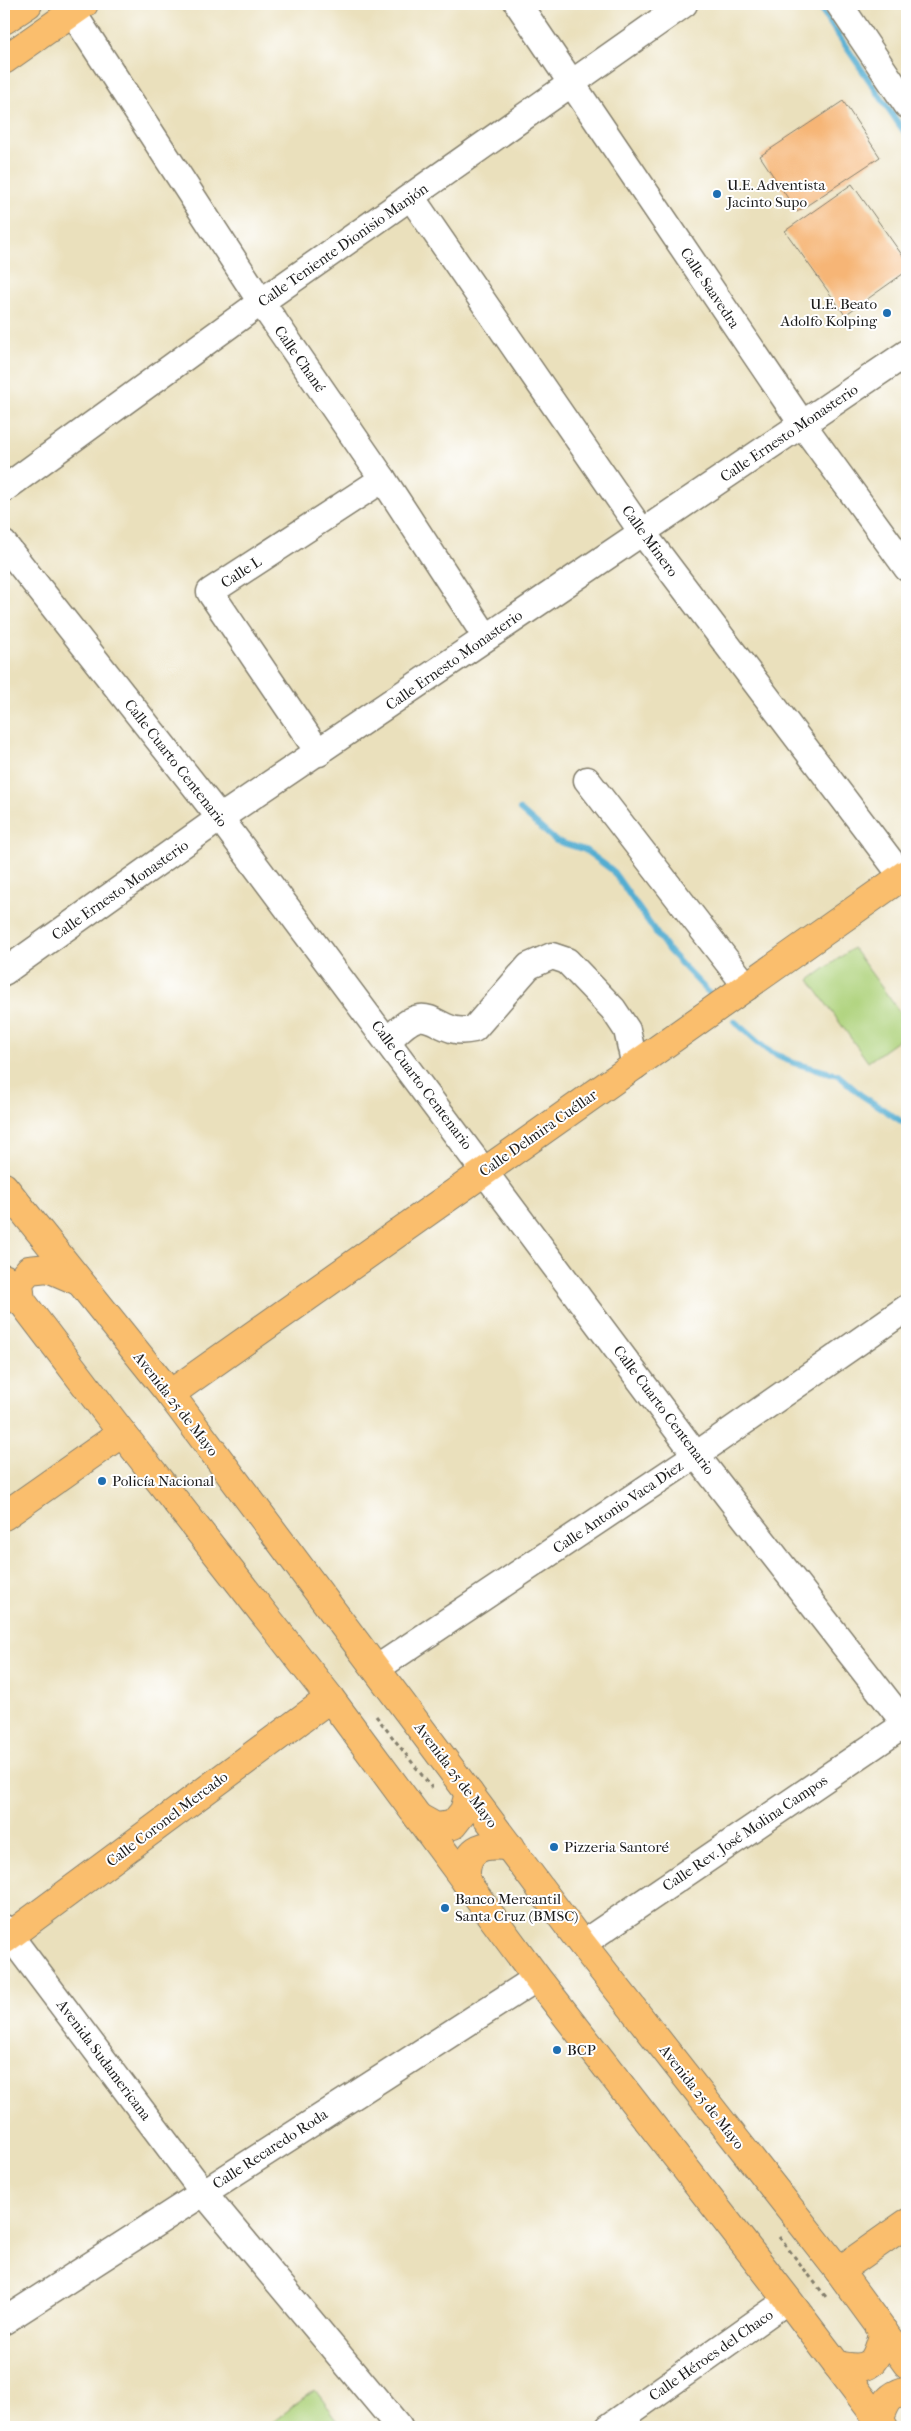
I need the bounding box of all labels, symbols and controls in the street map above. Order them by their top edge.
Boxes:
place label: U.E. Adventista Jacinto Supo [726,176,826,211]
street label: Calle Teniente Dionisio Manjón [254,179,432,311]
marker: U.E. Adventista Jacinto Supo [711,188,723,200]
street label: Calle Saavedra [676,244,744,333]
place label: U.E. Beato Adolfo Kolping [779,295,878,330]
marker: U.E. Beato Adolfo Kolping [881,307,893,319]
street label: Calle Chané [270,322,330,396]
street label: Calle Ernesto Monasterio [717,380,862,486]
street label: Calle Minero [618,502,682,581]
street label: Calle L [217,552,265,592]
street label: Calle Ernesto Monasterio [382,606,526,714]
street label: Calle Cuarto Centenario [121,696,232,831]
street label: Calle Ernesto Monasterio [48,836,192,944]
street label: Calle Cuarto Centenario [368,1017,477,1153]
street label: Calle Delmira Cuéllar [476,1085,601,1180]
street label: Calle Cuarto Centenario [610,1342,719,1478]
street label: Avenida 25 de Mayo [129,1348,223,1460]
street label: Calle Antonio Vaca Diez [549,1456,687,1557]
place label: Policía Nacional [112,1472,214,1490]
marker: Policía Nacional [96,1475,108,1487]
street label: Avenida 25 de Mayo [410,1718,502,1832]
street label: Calle Coronel Mercado [103,1767,232,1870]
street label: Calle Rev. José Molina Campos [659,1771,831,1895]
place label: Pizzeria Santoré [564,1838,670,1856]
marker: Pizzeria Santoré [548,1841,560,1853]
place label: Banco Mercantil Santa Cruz (BMSC) [455,1890,578,1925]
marker: Banco Mercantil Santa Cruz (BMSC) [439,1902,451,1914]
street label: Avenida Sudamericana [52,1995,156,2125]
place label: BCP [567,2041,596,2059]
street label: Avenida 25 de Mayo [655,2041,749,2153]
marker: BCP [551,2044,563,2056]
street label: Calle Recaredo Roda [209,2104,332,2193]
street label: Calle Héroes del Chaco [645,2305,777,2405]

